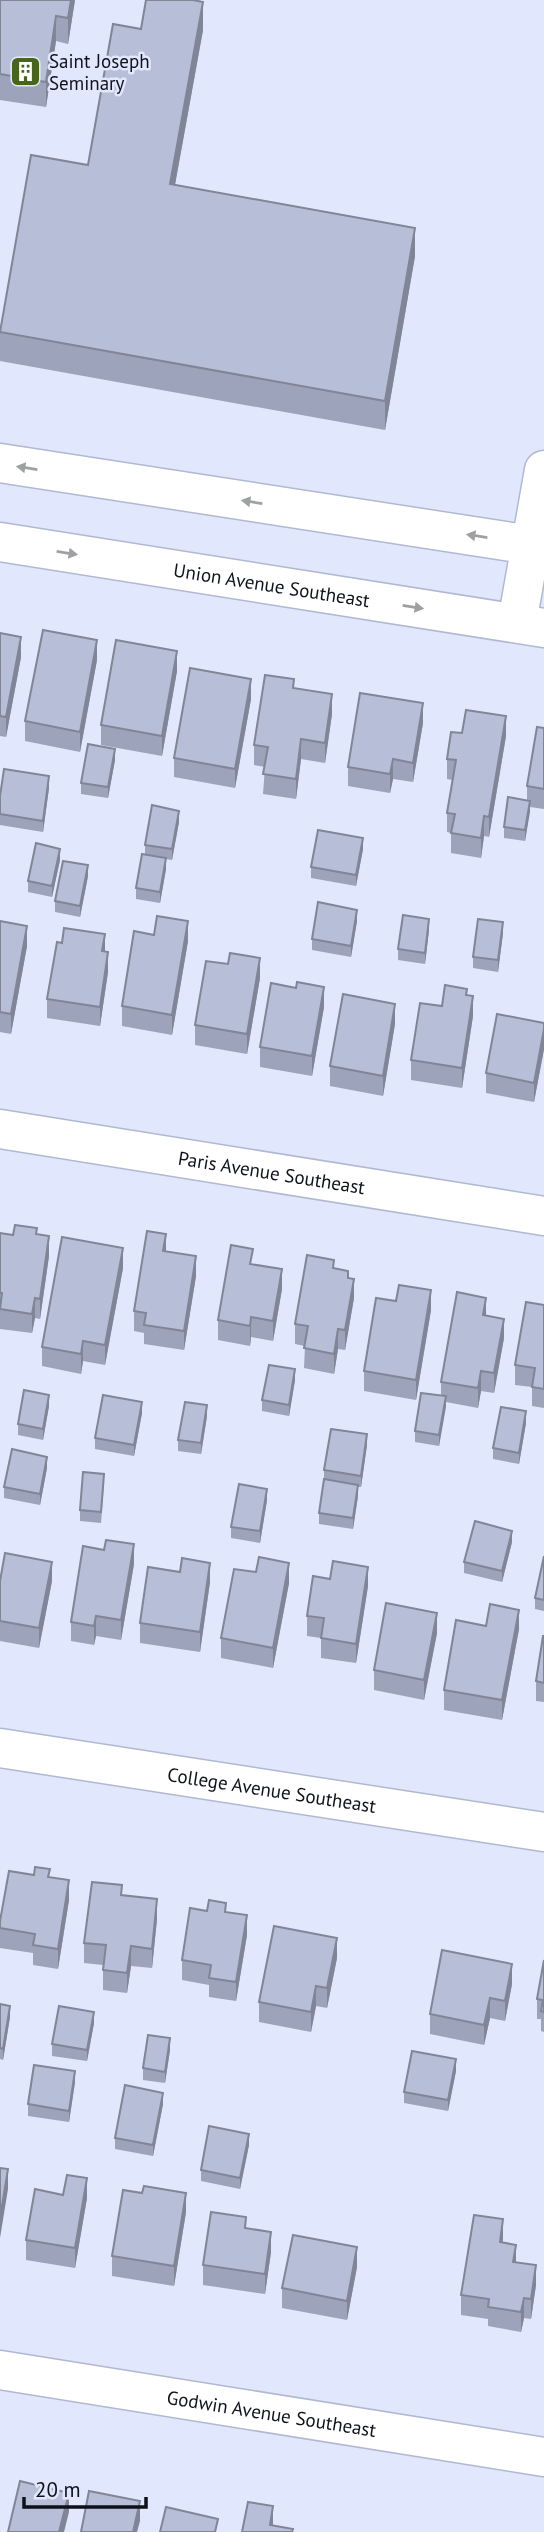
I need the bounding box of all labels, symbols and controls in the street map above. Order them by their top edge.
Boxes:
place label: Saint Joseph Seminary [49,49,150,95]
building icon: Saint Joseph Seminary [9,55,43,89]
one-way arrow [16,462,38,473]
one-way arrow [241,496,263,507]
one-way arrow [465,531,487,542]
one-way arrow [57,548,79,559]
street label: Union Avenue Southeast [172,558,372,612]
one-way arrow [402,602,424,613]
street label: Paris Avenue Southeast [176,1146,367,1199]
street label: College Avenue Southeast [166,1762,378,1818]
street label: Godwin Avenue Southeast [165,2385,378,2442]
scale bar [24,2466,147,2510]
text: 20 m [35,2476,81,2503]

